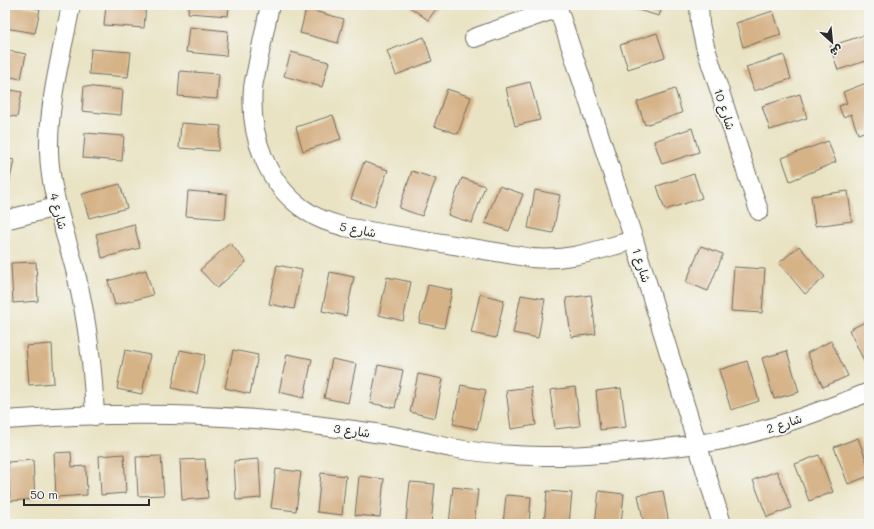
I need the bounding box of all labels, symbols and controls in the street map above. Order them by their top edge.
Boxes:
north arrow [812,22,852,62]
text: ش [828,42,846,61]
street label: شارع 10 [709,86,739,132]
street label: شارع 4 [45,191,71,231]
street label: شارع 5 [338,218,378,242]
street label: شارع 1 [627,246,655,285]
street label: شارع 2 [764,410,804,438]
street label: شارع 3 [332,420,371,442]
scale bar [24,481,149,507]
text: 50 m [30,486,58,502]

